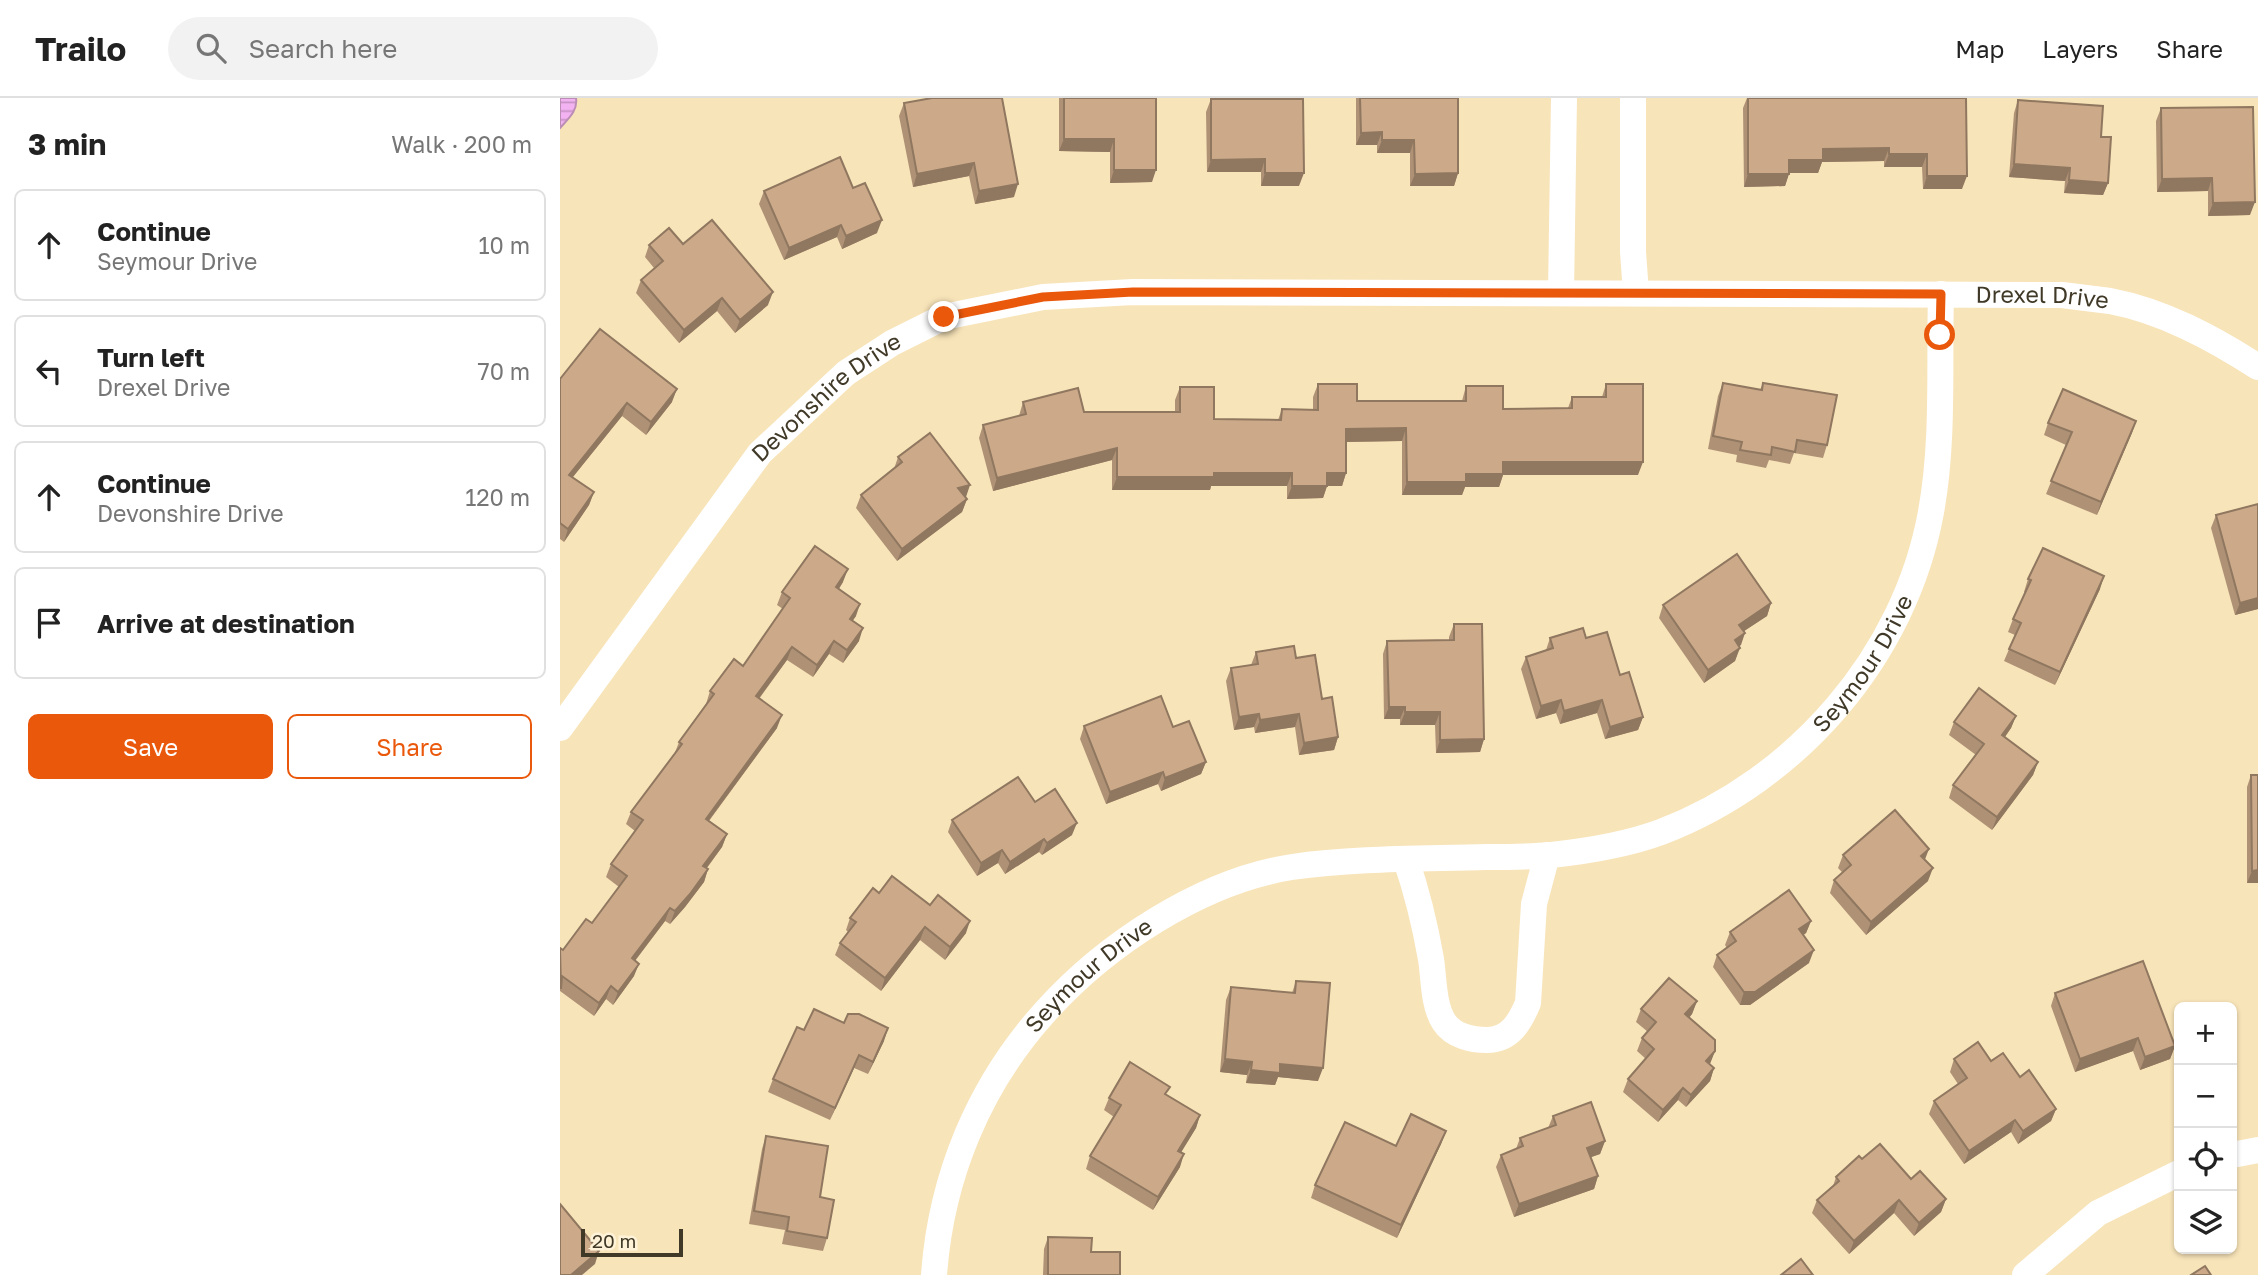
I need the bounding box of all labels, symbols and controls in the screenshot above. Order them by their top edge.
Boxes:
search box [168,17,658,80]
text: Trailo [35,29,126,68]
icon: search [192,29,230,67]
text: Search here [248,33,397,64]
text: Map [1955,34,2004,63]
text: Layers [2042,34,2118,63]
text: Share [2156,34,2223,63]
text: 3 min [28,126,106,162]
text: Walk · 200 m [391,130,532,158]
text: Continue [97,216,211,247]
icon: ahead [30,226,68,264]
text: 10 m [478,231,530,259]
text: Seymour Drive [97,247,257,275]
street label: Drexel Drive [1976,280,2111,314]
route end [928,301,959,332]
route start [1924,319,1955,350]
street label: Devonshire Drive [745,326,905,467]
text: Turn left [97,342,205,373]
icon: left [30,352,68,390]
text: 70 m [477,357,530,385]
text: Drexel Drive [97,373,230,401]
text: Continue [97,468,211,499]
icon: ahead [30,478,68,516]
text: 120 m [465,483,530,511]
text: Devonshire Drive [97,499,284,527]
street label: Seymour Drive [1806,590,1918,738]
icon: arrive [30,604,68,642]
text: Arrive at destination [97,608,355,639]
button: Save [28,714,273,779]
button: Share [287,714,532,779]
street label: Seymour Drive [1019,911,1157,1038]
map controls [2174,1002,2237,1254]
button: + [2174,1002,2237,1065]
button: − [2174,1065,2237,1128]
button: locate [2174,1128,2237,1191]
button: layers [2174,1191,2237,1254]
scale bar [581,1226,682,1258]
text: 20 m [592,1229,636,1252]

